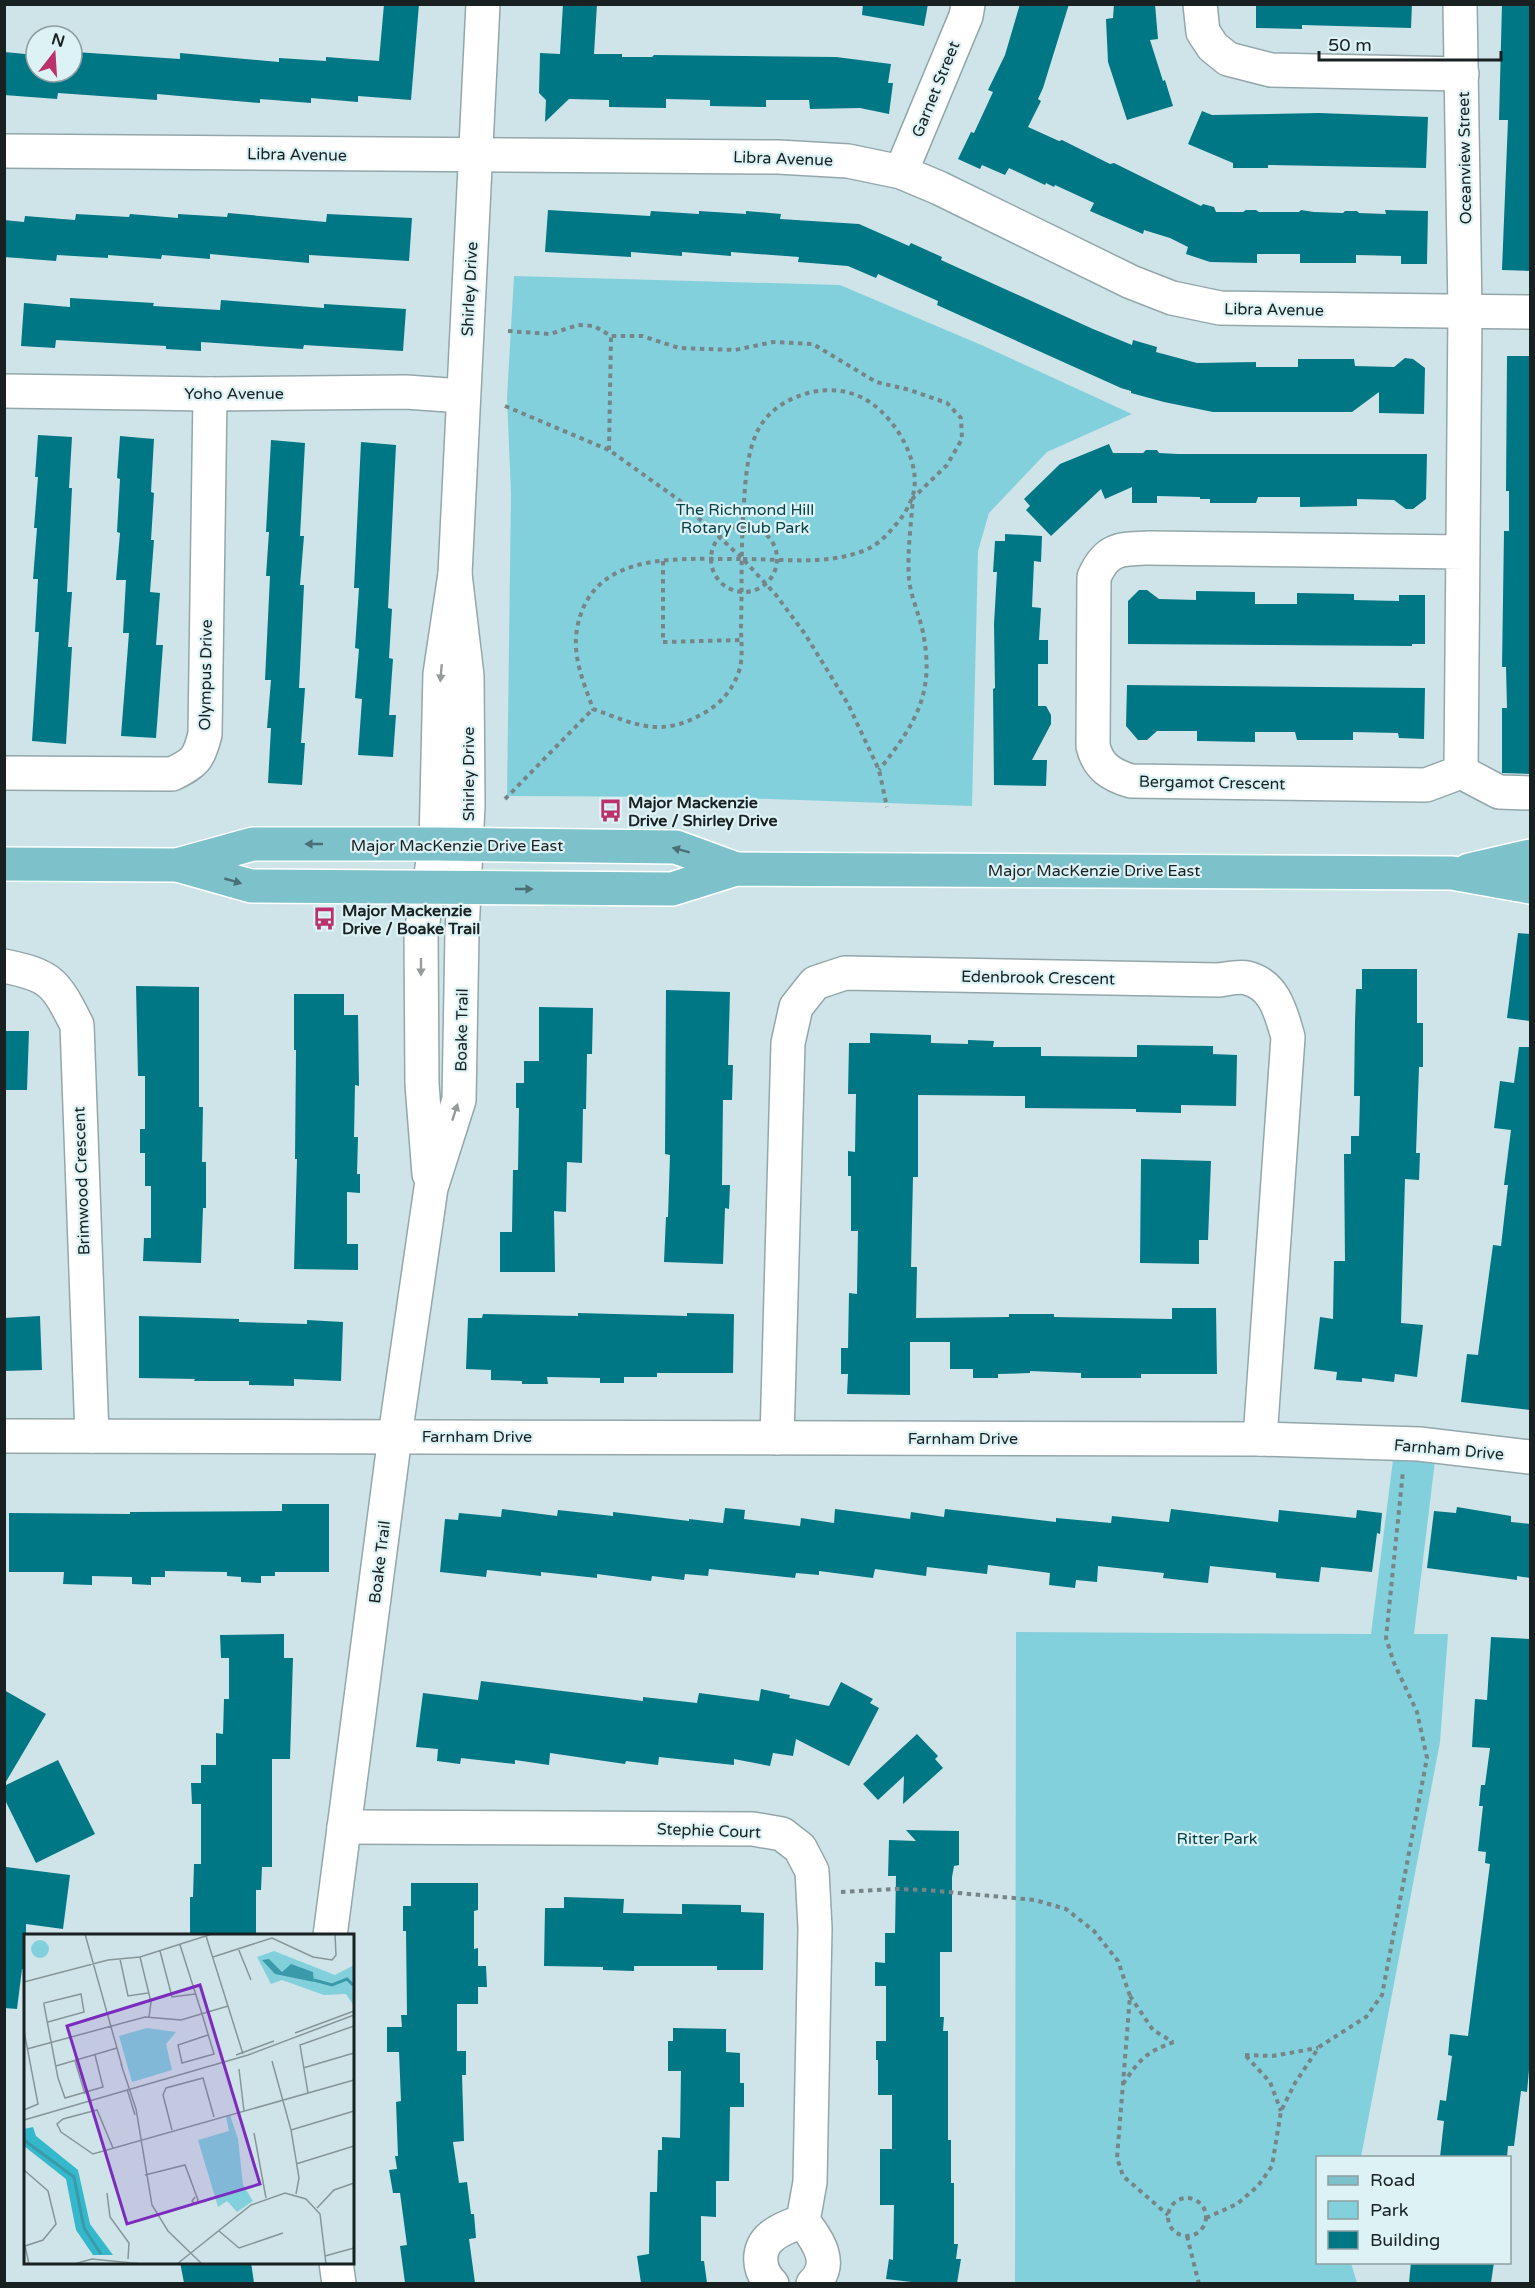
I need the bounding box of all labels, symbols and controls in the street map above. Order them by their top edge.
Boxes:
north arrow [24,24,84,84]
scale bar [1319,24,1500,62]
text: N [49,29,67,52]
text: 50 m [1328,34,1372,56]
street label: Garnet Street [908,38,964,140]
street label: Oceanview Street [1454,91,1476,225]
street label: Libra Avenue [247,144,347,166]
street label: Libra Avenue [733,147,833,171]
street label: Shirley Drive [458,241,482,337]
street label: Libra Avenue [1224,299,1324,321]
street label: Yoho Avenue [184,384,284,404]
park label: The Richmond Hill Rotary Club Park [676,500,814,538]
street label: Olympus Drive [195,619,217,731]
one-way arrow [436,664,446,683]
street label: Shirley Drive [459,727,479,821]
street label: Bergamot Crescent [1139,772,1285,794]
place label: Major Mackenzie Drive / Shirley Drive [628,793,778,831]
bus stop icon: Major Mackenzie Drive / Shirley Drive [597,798,623,824]
street label: Major MacKenzie Drive East [351,836,563,856]
one-way arrow [305,839,324,849]
one-way arrow [672,844,690,854]
street label: Major MacKenzie Drive East [988,861,1200,881]
one-way arrow [224,877,242,886]
one-way arrow [514,884,533,894]
place label: Major Mackenzie Drive / Boake Trail [342,901,480,939]
bus stop icon: Major Mackenzie Drive / Boake Trail [311,906,337,932]
one-way arrow [416,957,426,976]
street label: Edenbrook Crescent [961,967,1115,989]
street label: Boake Trail [451,988,473,1072]
one-way arrow [451,1103,461,1121]
street label: Brimwood Crescent [69,1106,95,1256]
street label: Farnham Drive [422,1427,532,1447]
street label: Farnham Drive [908,1429,1018,1449]
street label: Farnham Drive [1393,1435,1505,1465]
street label: Boake Trail [365,1520,395,1605]
street label: Stephie Court [657,1819,761,1843]
park label: Ritter Park [1176,1829,1258,1849]
inset map [24,1934,354,2264]
legend [1316,2156,1511,2264]
text: Road [1370,2169,1415,2191]
text: Park [1370,2199,1409,2221]
text: Building [1370,2229,1440,2251]

